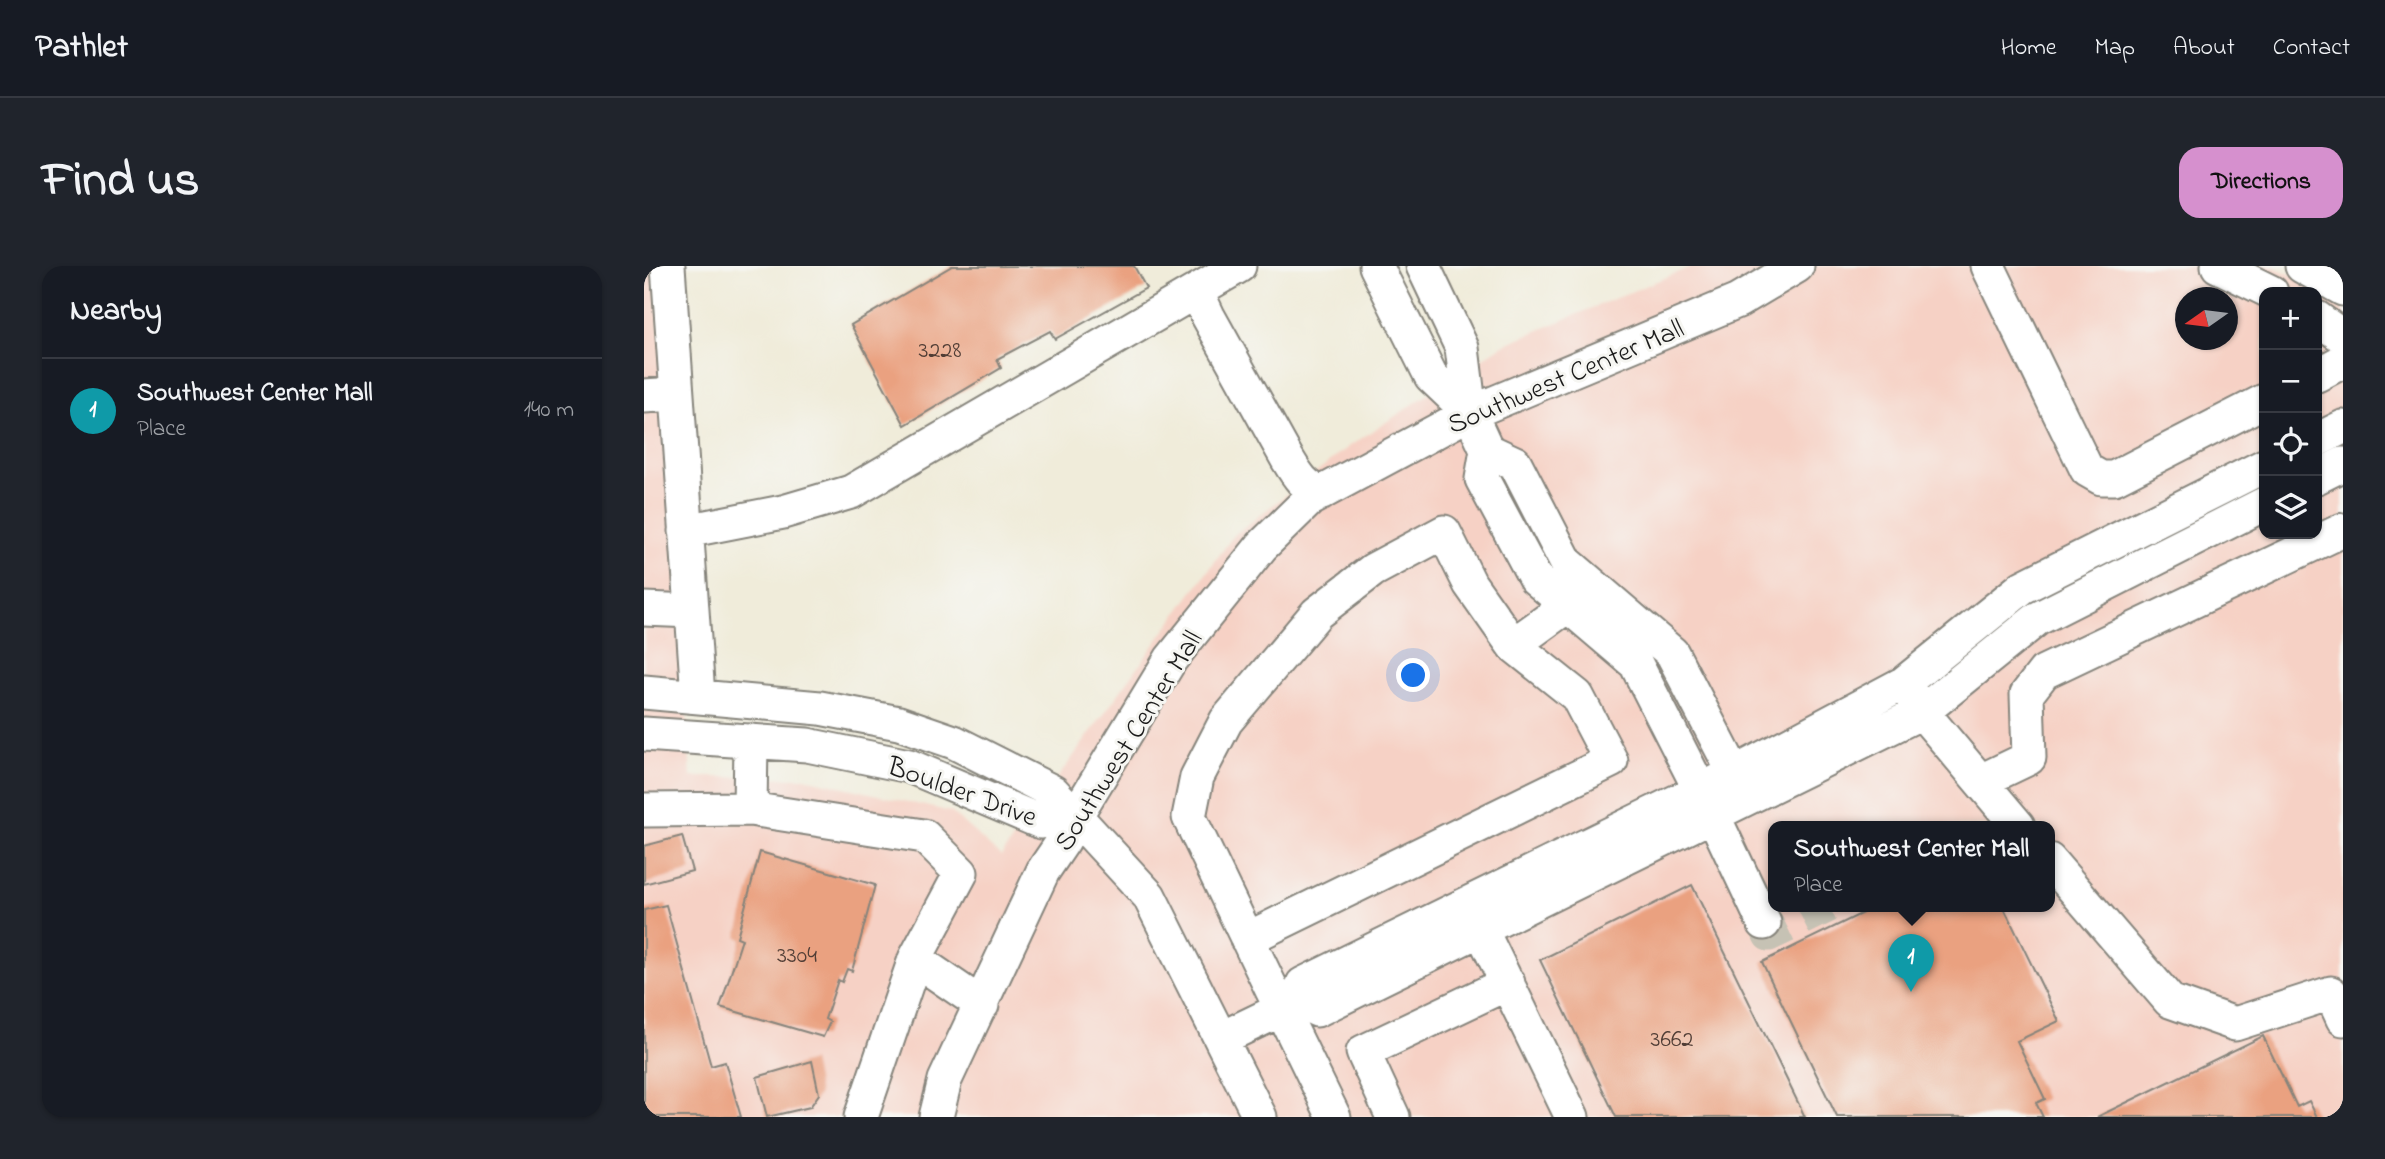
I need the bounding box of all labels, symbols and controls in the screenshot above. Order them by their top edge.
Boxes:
text: Pathlet [35,24,128,72]
text: Home [2001,31,2057,66]
text: Map [2095,31,2135,66]
text: About [2173,31,2235,66]
text: Contact [2273,31,2350,66]
text: Find us [42,146,199,218]
button: Directions [2179,147,2343,218]
north arrow [2175,287,2238,350]
map controls [2259,287,2322,539]
button: + [2259,287,2322,350]
text: Nearby [70,290,162,334]
street label: Southwest Center Mall [1442,310,1691,447]
house number: 3228 [919,334,961,369]
button: − [2259,350,2322,413]
text: Southwest Center Mall [137,375,373,413]
text: 1 [89,394,97,427]
text: 140 m [524,394,574,427]
text: Place [137,413,186,446]
button: locate [2259,413,2322,476]
button: layers [2259,476,2322,539]
street label: Southwest Center Mall [1045,623,1215,860]
your location [1396,658,1430,692]
street label: Boulder Drive [880,747,1043,839]
popup [1768,821,2055,912]
text: Southwest Center Mall [1794,831,2029,869]
text: Place [1794,869,1842,902]
pin: 1 [1888,934,1934,992]
house number: 3304 [777,939,817,974]
house number: 3662 [1651,1023,1694,1058]

